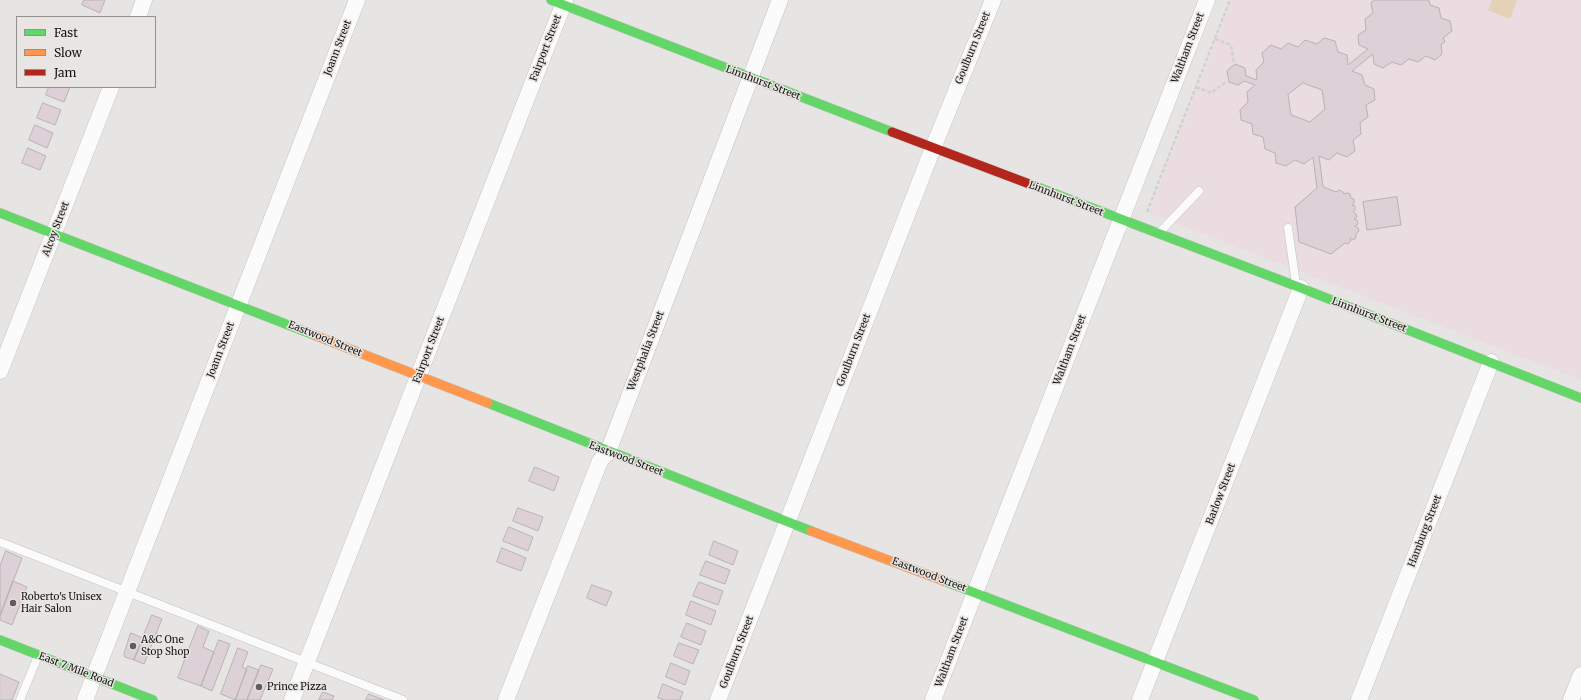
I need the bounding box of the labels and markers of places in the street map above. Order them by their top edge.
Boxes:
place label: Roberto's Unisex Hair Salon [21,591,102,614]
marker: Roberto's Unisex Hair Salon [8,598,18,608]
place label: A&C One Stop Shop [141,634,189,658]
marker: A&C One Stop Shop [128,641,138,651]
place label: Prince Pizza [267,681,326,693]
marker: Prince Pizza [254,682,264,692]

